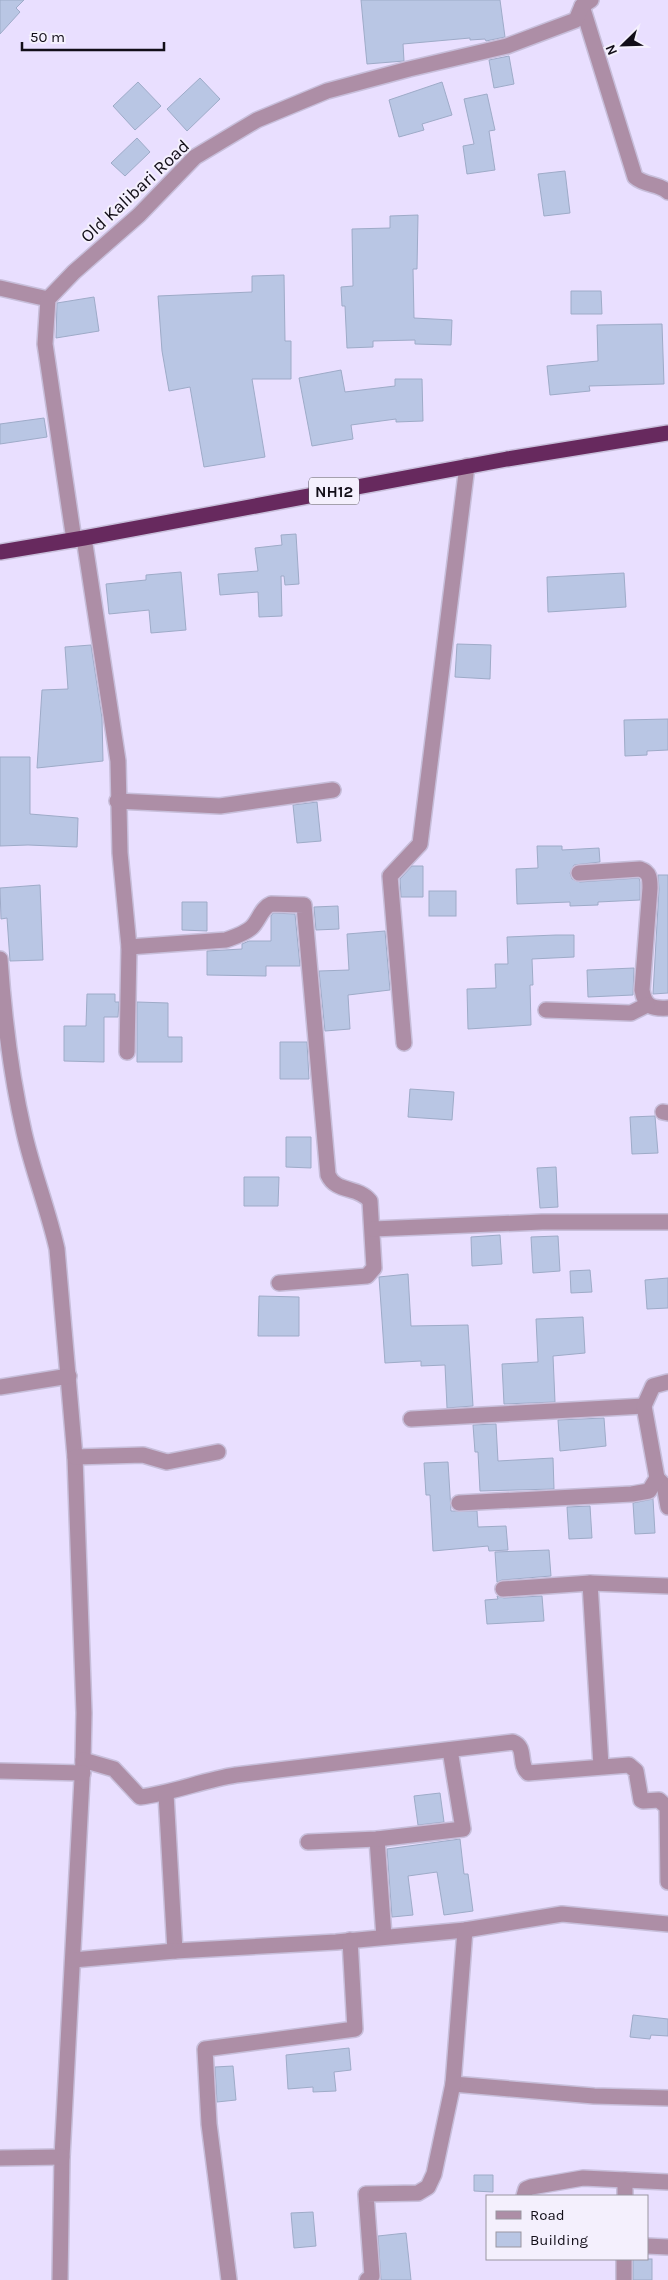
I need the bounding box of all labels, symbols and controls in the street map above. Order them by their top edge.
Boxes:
scale bar [22,20,165,52]
north arrow [598,20,648,70]
text: 50 m [30,28,65,46]
text: N [602,42,621,58]
street label: Old Kalibari Road [76,135,194,247]
road number: NH12 [309,478,359,504]
legend [486,2195,648,2260]
text: Road [530,2206,565,2224]
text: Building [530,2231,588,2249]

